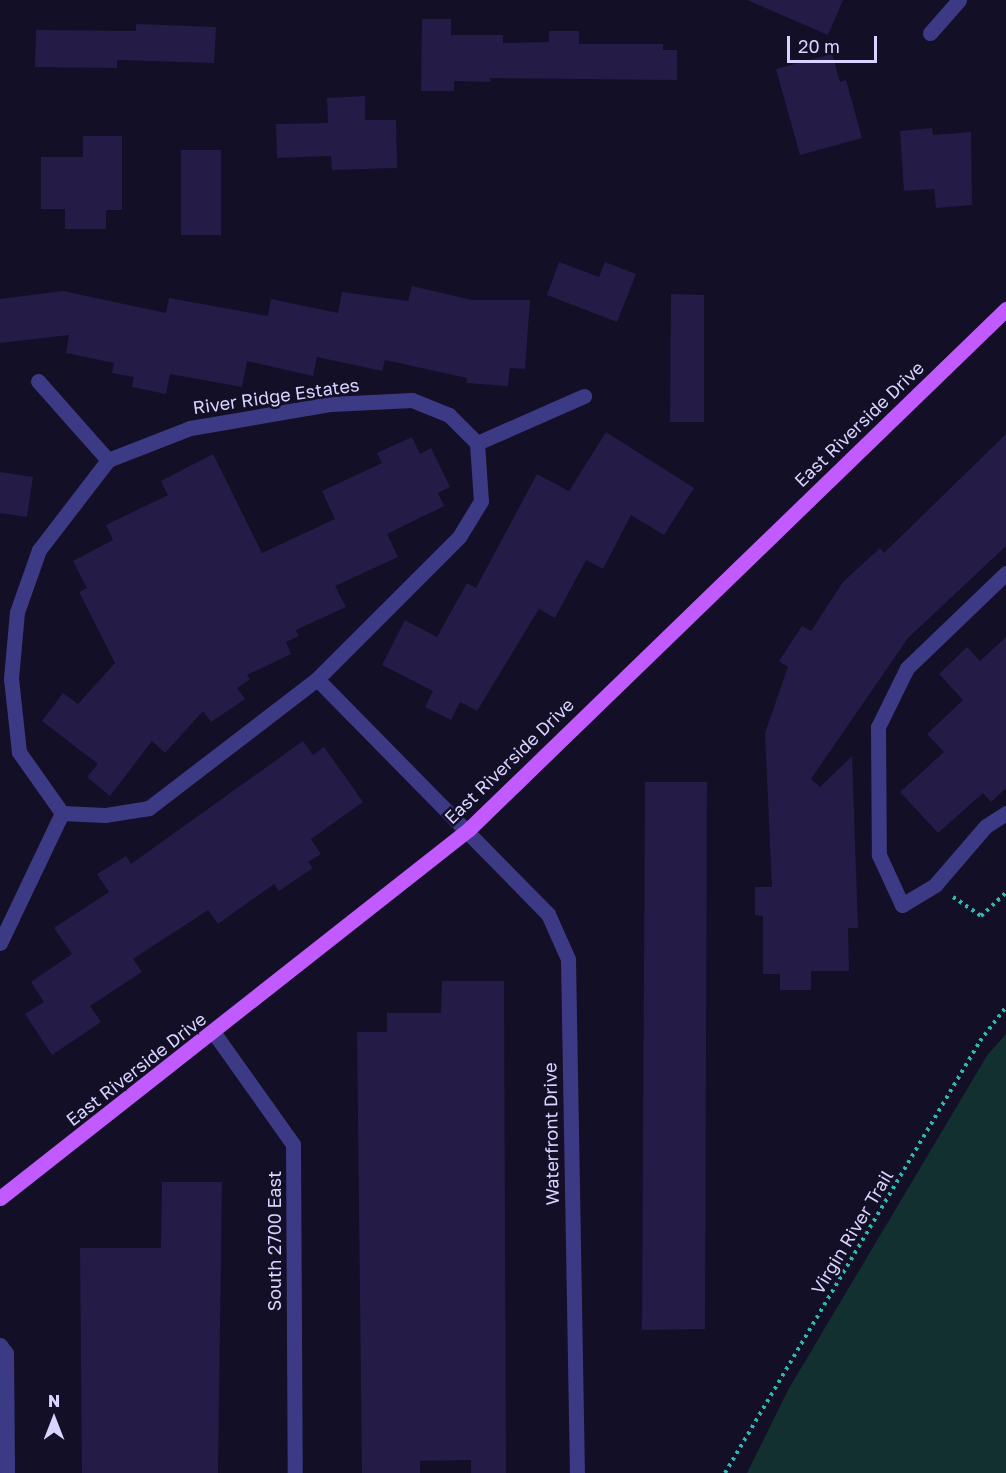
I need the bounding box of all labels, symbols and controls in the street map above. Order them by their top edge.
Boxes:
scale bar [790,24,880,62]
text: 20 m [798,35,840,57]
street label: East Riverside Drive [790,357,928,491]
street label: River Ridge Estates [191,374,361,418]
street label: East Riverside Drive [440,694,578,828]
street label: East Riverside Drive [62,1008,210,1130]
street label: Waterfront Drive [539,1062,563,1206]
street label: Virgin River Trail [806,1166,898,1298]
street label: South 2700 East [263,1171,285,1311]
north arrow [24,1389,84,1449]
text: N [48,1391,60,1411]

